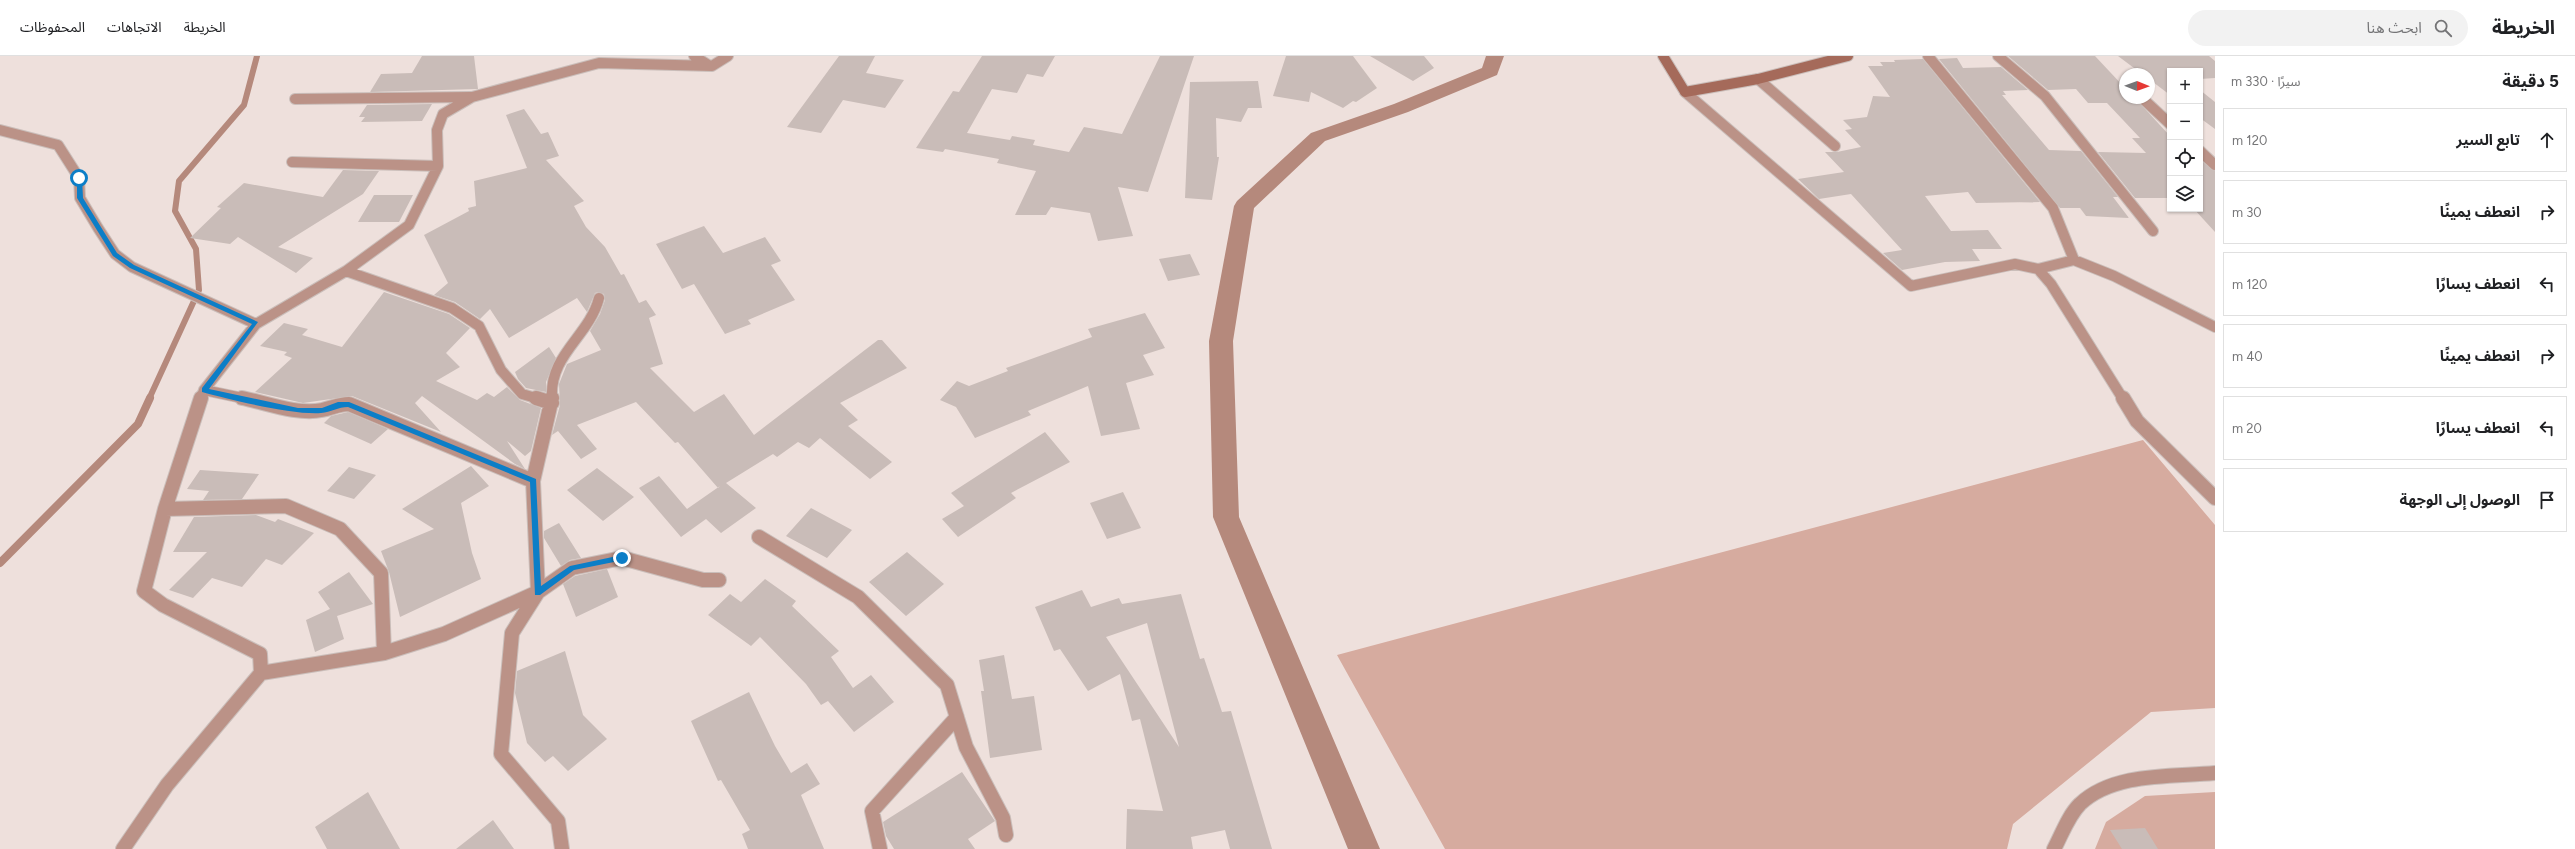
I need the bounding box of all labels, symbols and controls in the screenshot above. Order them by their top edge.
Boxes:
search box [2188,10,2468,46]
text: الخريطة [2492,16,2555,39]
icon: search [2432,17,2454,39]
text: المحفوظات [20,19,85,36]
text: الاتجاهات [107,19,162,36]
text: الخريطة [184,19,226,36]
text: ابحث هنا [2367,19,2422,37]
north arrow [2119,68,2155,104]
map controls [2167,68,2203,212]
button: + [2167,68,2203,104]
text: 5 دقيقة [2502,71,2559,91]
text: سيرًا · 330 m [2231,74,2300,89]
button: − [2167,104,2203,140]
icon: ahead [2536,129,2558,151]
text: تابع السير [2456,131,2520,149]
text: 120 m [2232,133,2267,148]
button: locate [2167,140,2203,176]
route start [70,169,88,187]
button: layers [2167,176,2203,212]
icon: right [2536,201,2558,223]
text: انعطف يمينًا [2440,203,2520,221]
text: 30 m [2232,205,2262,220]
icon: left [2536,273,2558,295]
text: انعطف يسارًا [2436,275,2520,293]
text: 120 m [2232,277,2267,292]
icon: right [2536,345,2558,367]
text: انعطف يمينًا [2440,347,2520,365]
text: 40 m [2232,349,2263,364]
icon: left [2536,417,2558,439]
text: انعطف يسارًا [2436,419,2520,437]
text: 20 m [2232,421,2262,436]
icon: arrive [2536,489,2558,511]
text: الوصول إلى الوجهة [2400,491,2520,509]
route end [613,549,631,567]

